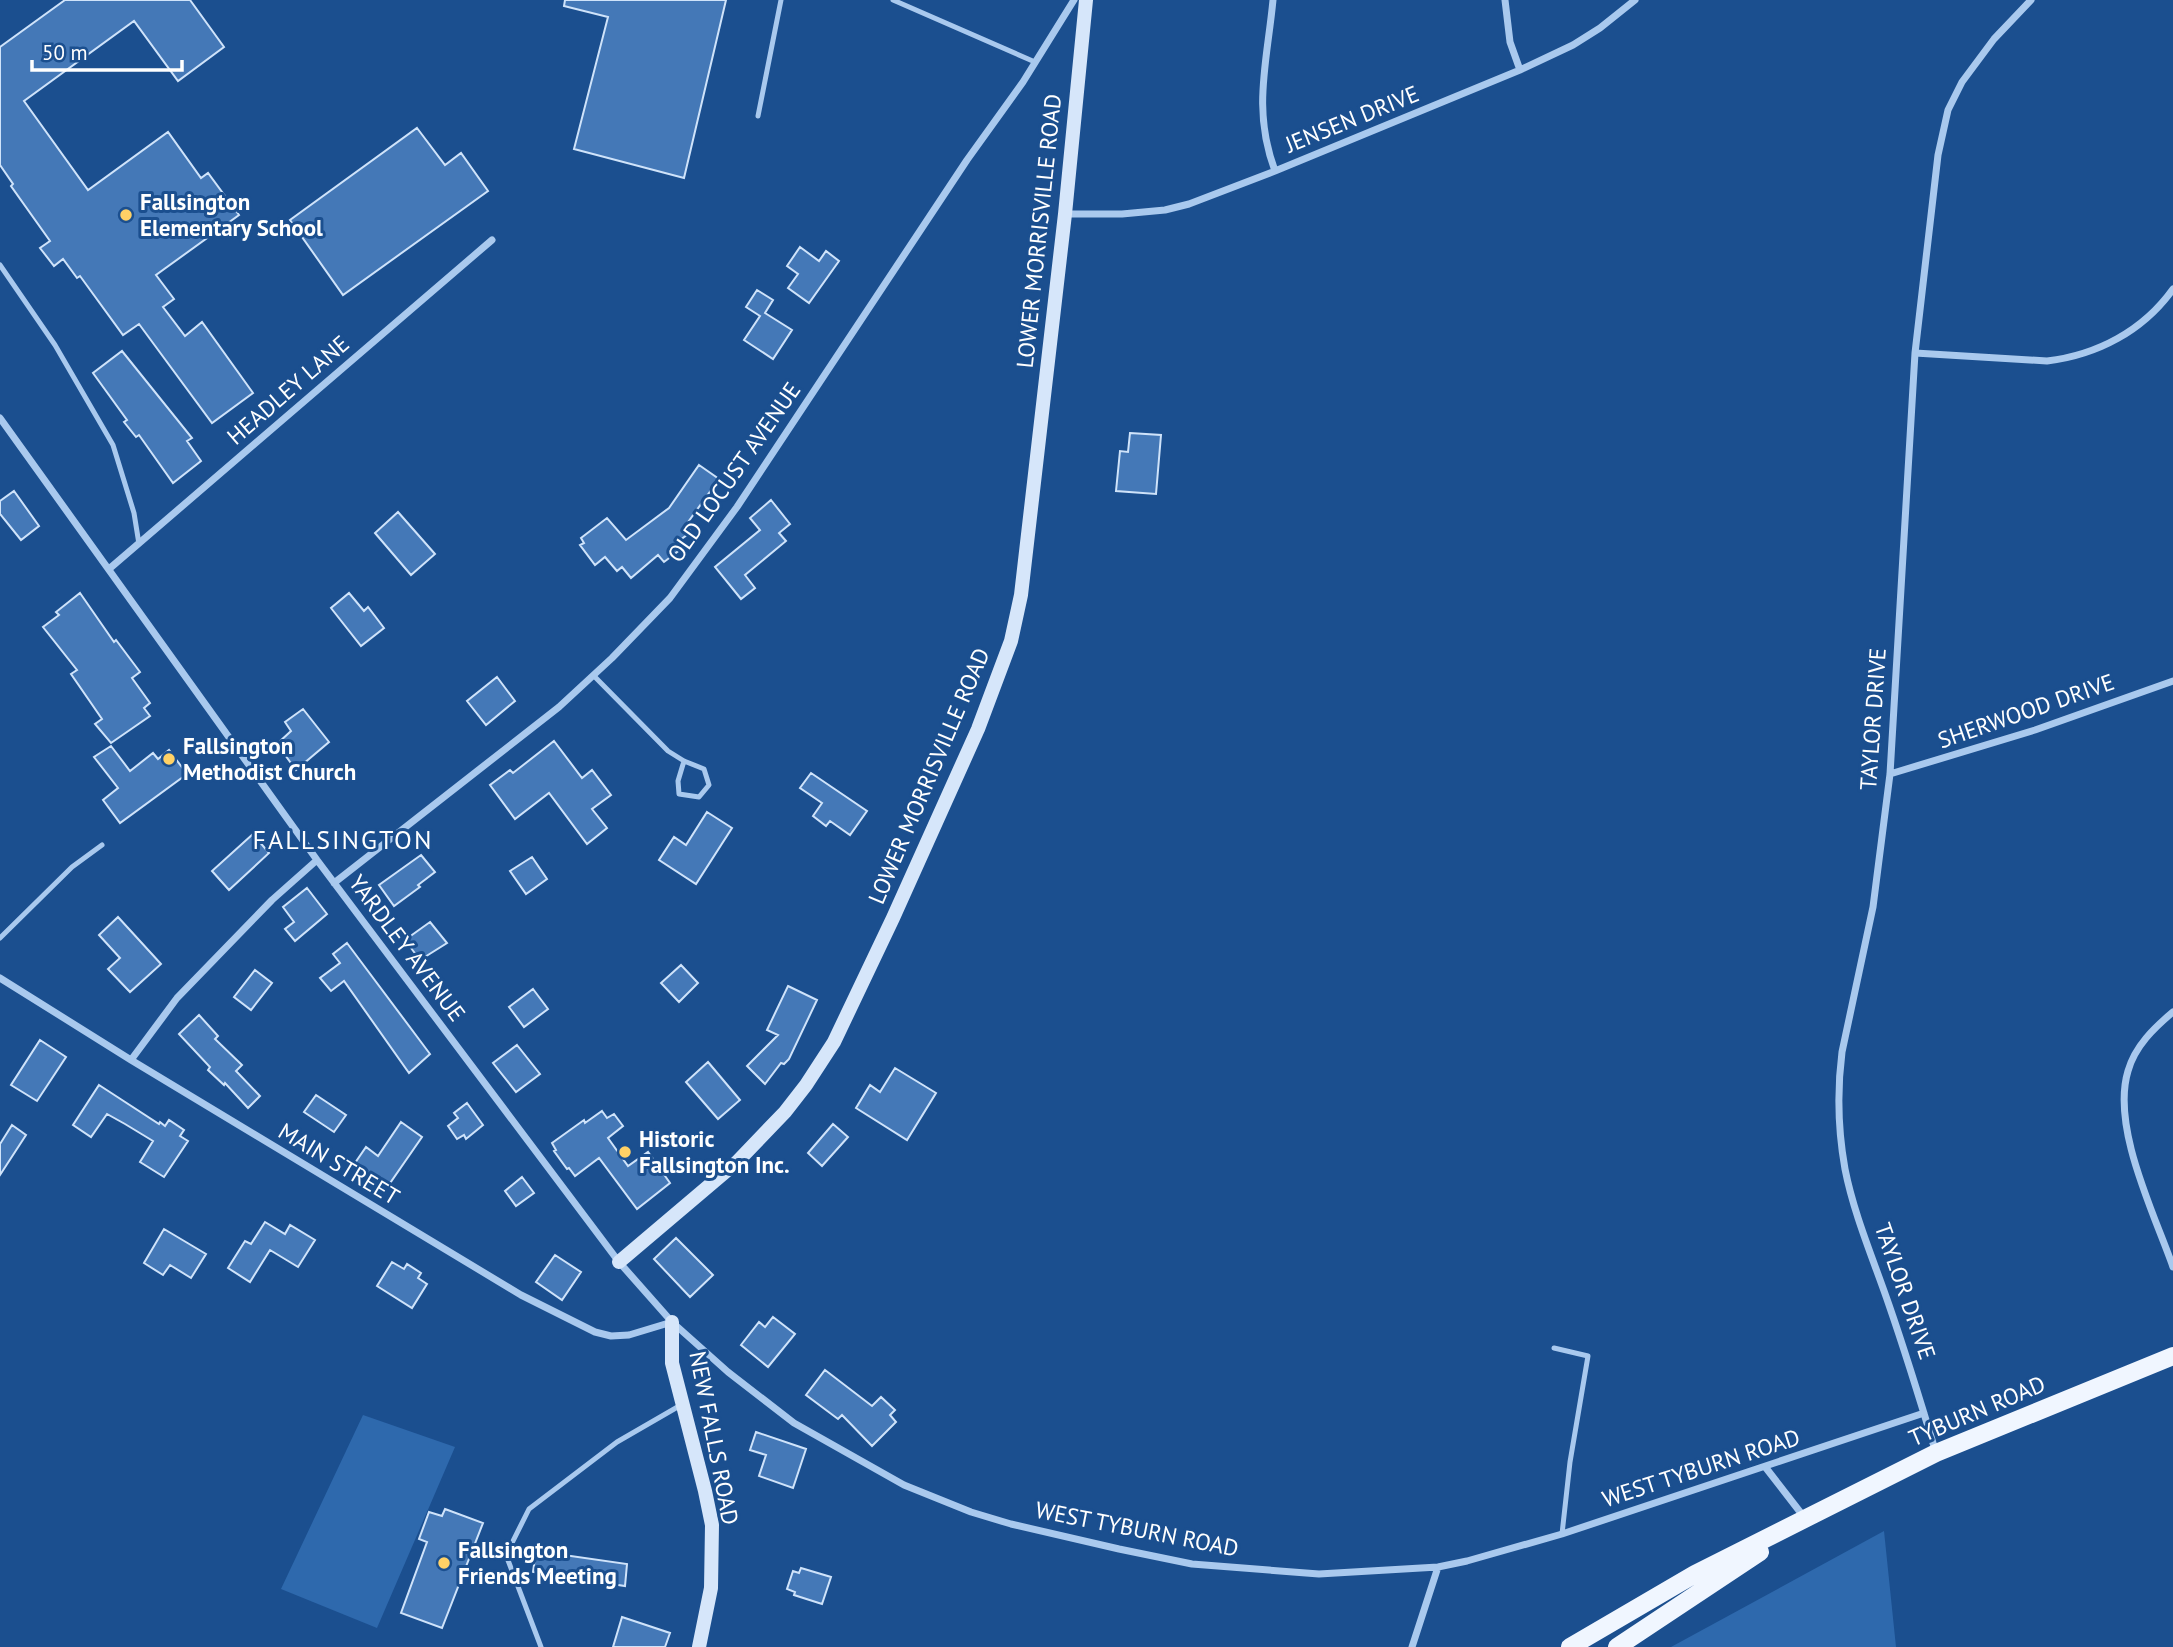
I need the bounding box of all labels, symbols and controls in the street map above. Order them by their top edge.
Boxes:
scale bar [32,28,182,72]
text: 50 m [42,39,88,66]
street label: JENSEN DRIVE [1280,79,1423,159]
street label: LOWER MORRISVILLE ROAD [1010,92,1067,369]
place label: Fallsington Elementary School [140,187,323,242]
marker: Fallsington Elementary School [118,207,134,223]
street label: HEADLEY LANE [221,329,355,450]
street label: OLD LOCUST AVENUE [661,376,807,567]
street label: LOWER MORRISVILLE ROAD [861,643,996,908]
street label: TAYLOR DRIVE [1853,647,1892,791]
street label: SHERWOOD DRIVE [1934,667,2118,754]
place label: Fallsington Methodist Church [183,731,356,786]
marker: Fallsington Methodist Church [161,751,177,767]
district label: FALLSINGTON [253,823,433,856]
street label: YARDLEY AVENUE [343,869,472,1027]
street label: MAIN STREET [273,1116,405,1211]
place label: Historic Fallsington Inc. [639,1124,790,1179]
marker: Historic Fallsington Inc. [617,1144,633,1160]
street label: TAYLOR DRIVE [1869,1219,1942,1363]
street label: NEW FALLS ROAD [683,1349,746,1527]
street label: TYBURN ROAD [1904,1369,2049,1452]
street label: WEST TYBURN ROAD [1598,1422,1803,1513]
street label: WEST TYBURN ROAD [1033,1495,1241,1562]
place label: Fallsington Friends Meeting [458,1535,617,1590]
marker: Fallsington Friends Meeting [436,1555,452,1571]

